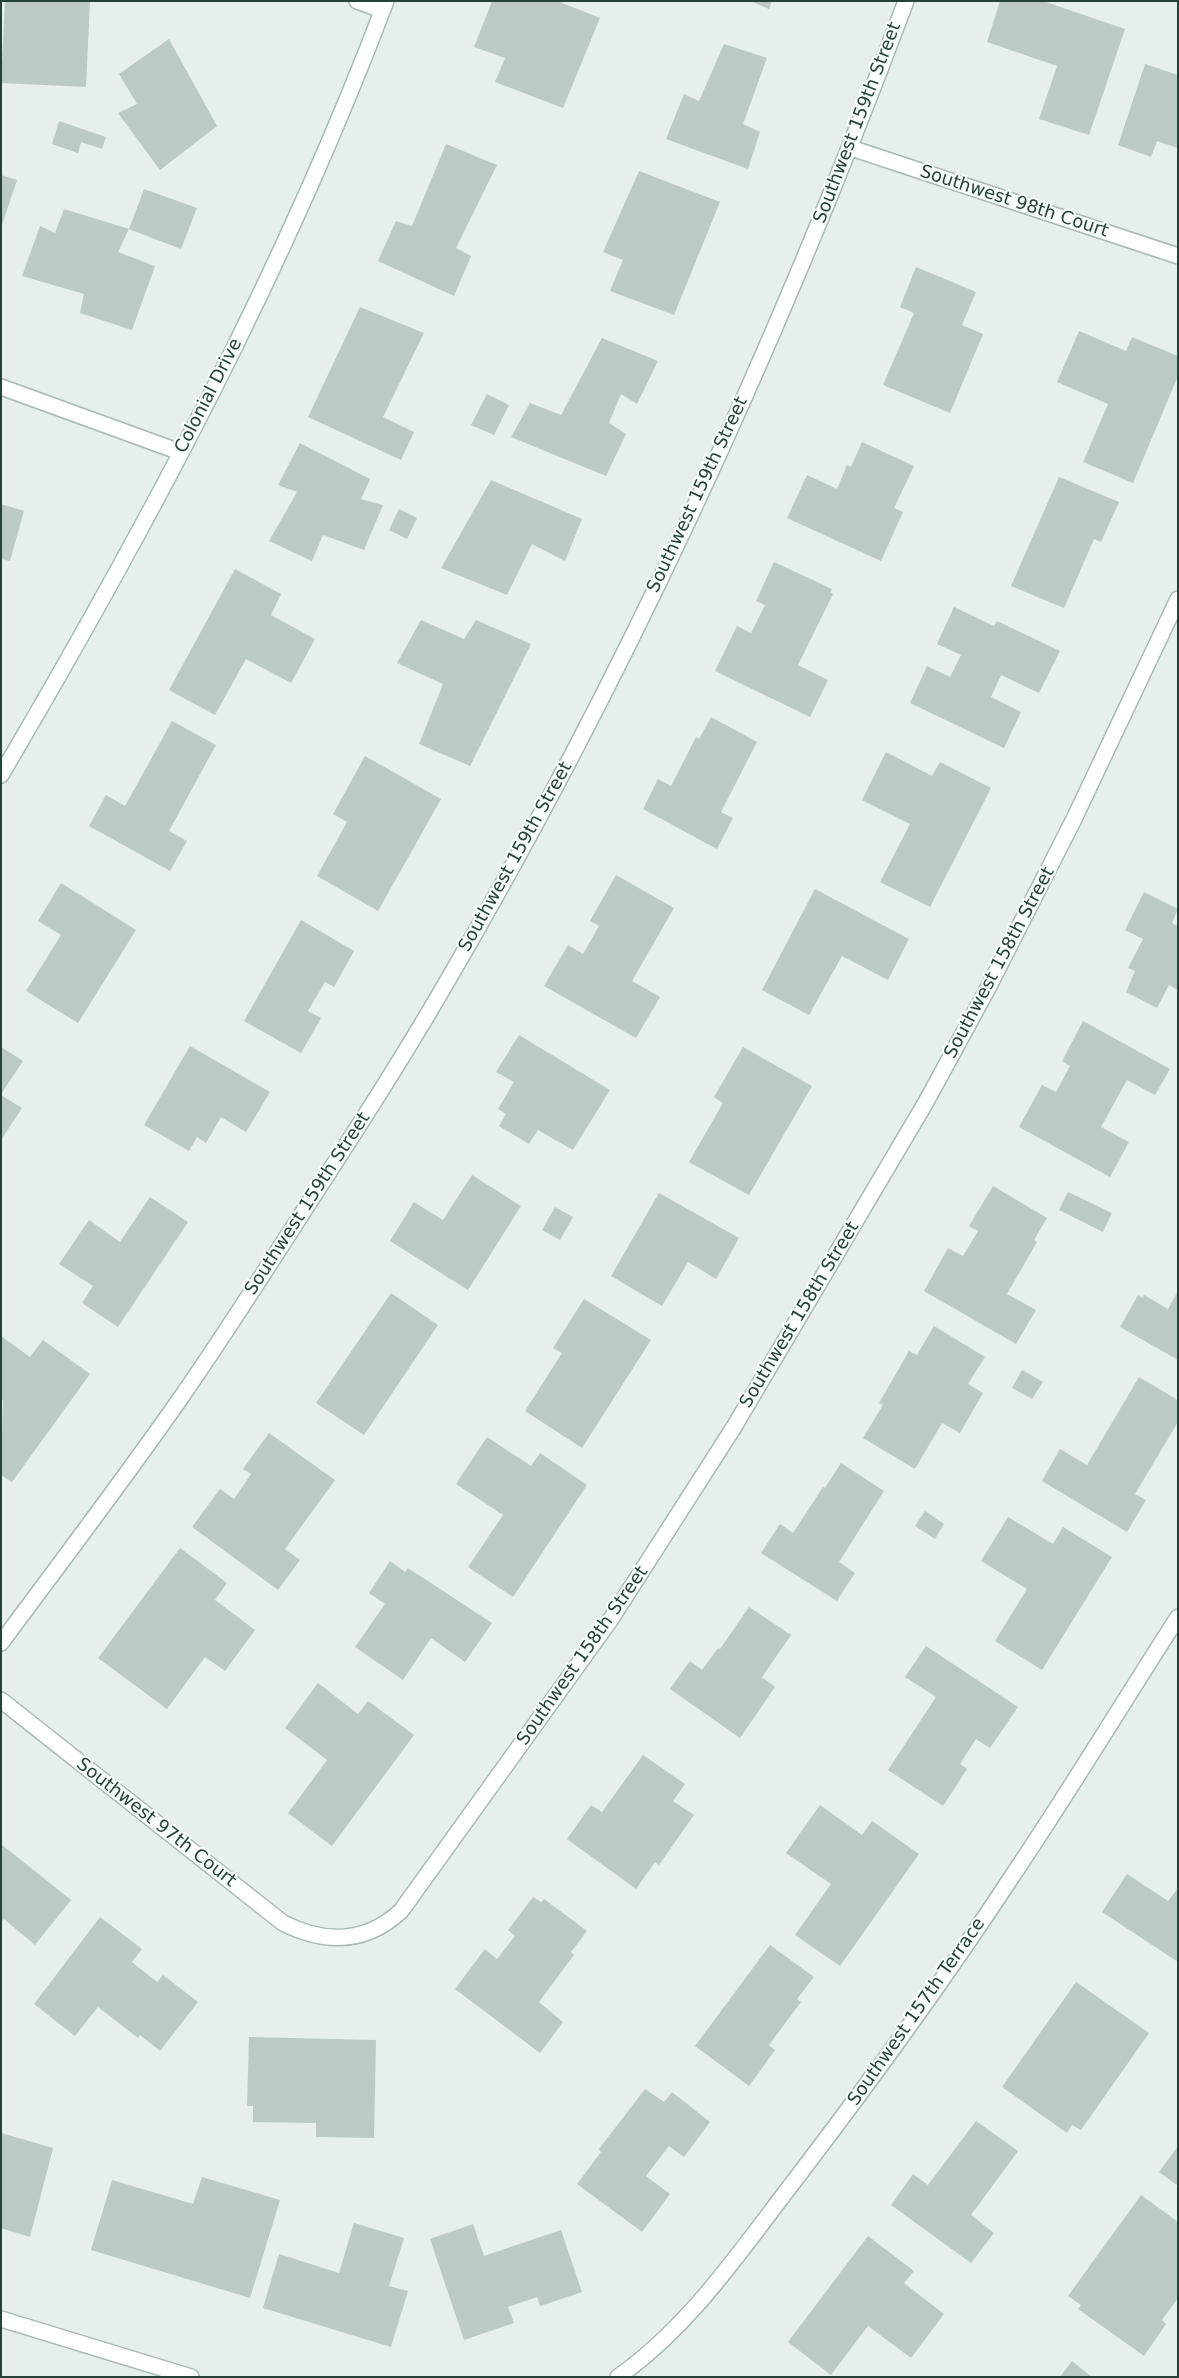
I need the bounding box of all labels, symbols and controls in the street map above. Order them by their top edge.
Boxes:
street label: Southwest 159th Street [810,19,906,227]
street label: Southwest 98th Court [917,161,1111,243]
street label: Colonial Drive [171,335,247,457]
street label: Southwest 159th Street [643,394,753,596]
street label: Southwest 159th Street [455,758,577,956]
street label: Southwest 158th Street [940,864,1060,1062]
street label: Southwest 159th Street [241,1109,375,1299]
street label: Southwest 158th Street [736,1218,864,1412]
street label: Southwest 158th Street [513,1562,653,1750]
street label: Southwest 97th Court [72,1754,240,1892]
street label: Southwest 157th Terrace [844,1914,990,2110]

